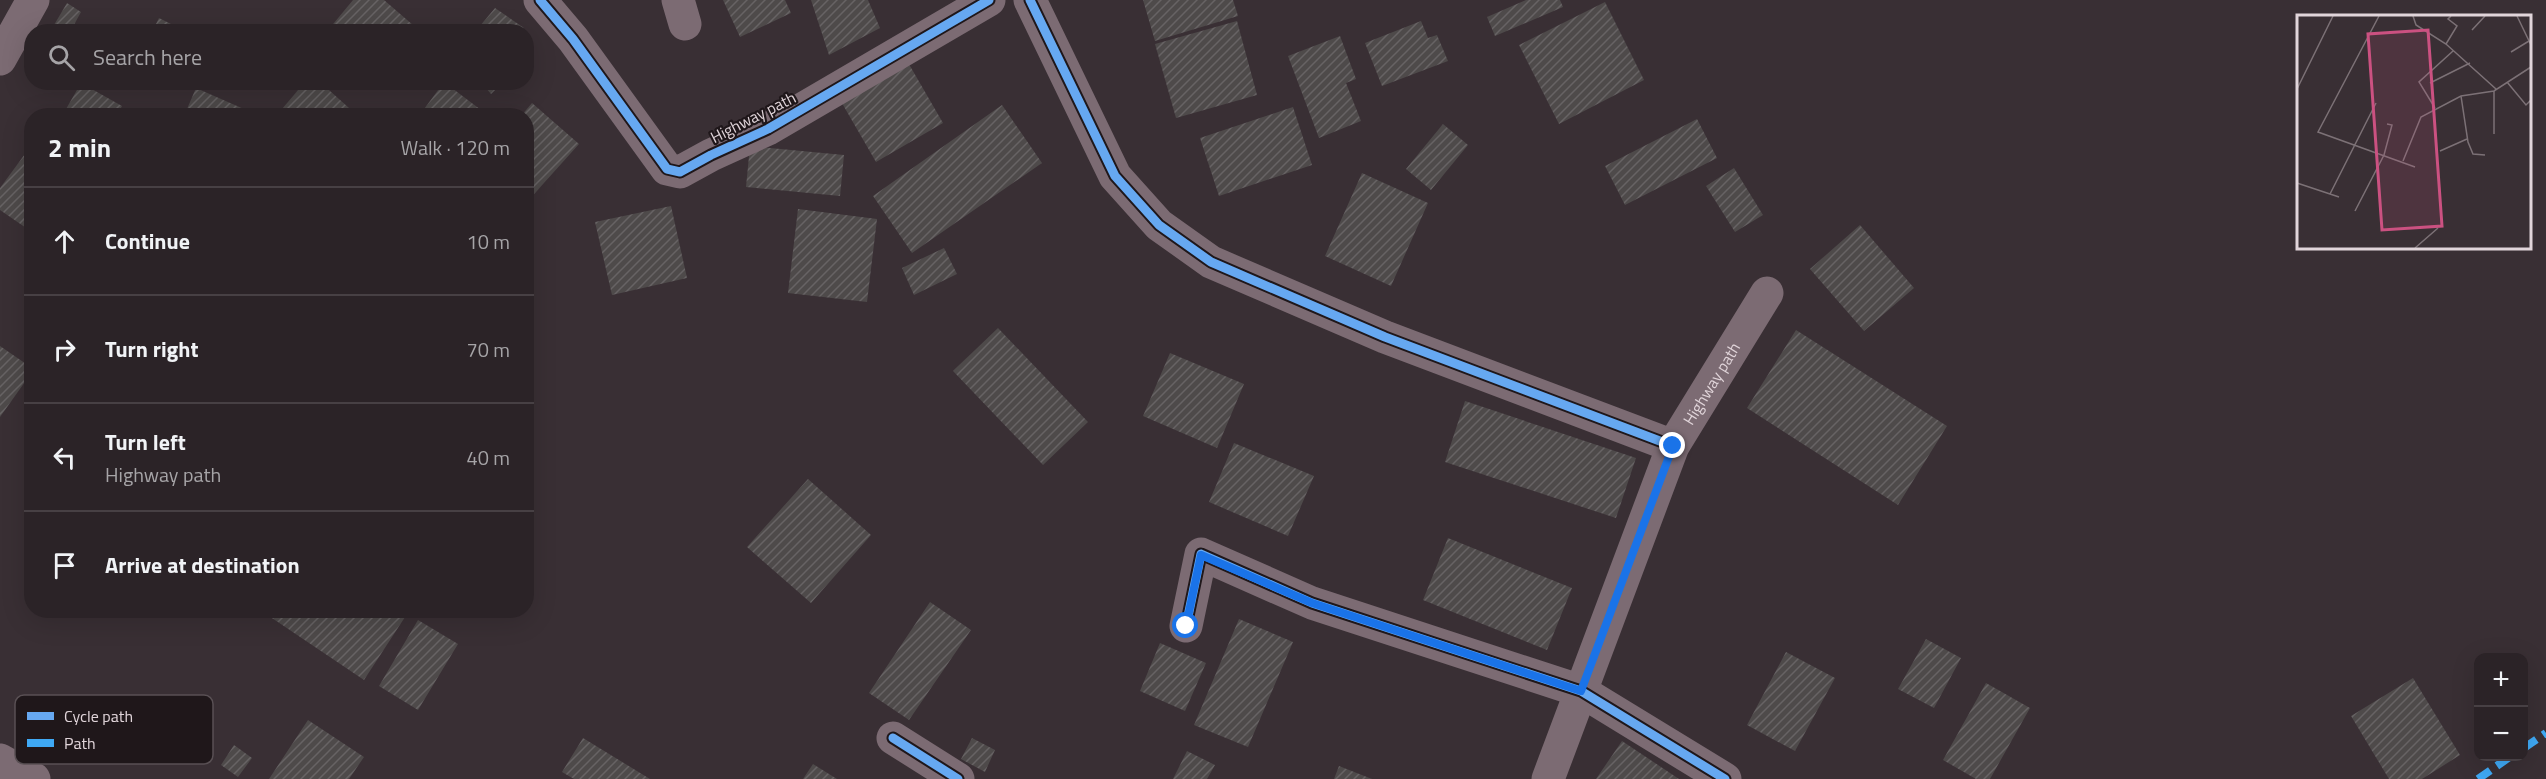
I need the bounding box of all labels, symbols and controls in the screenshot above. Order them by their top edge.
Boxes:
inset map [2297,15,2531,249]
search box [24,24,534,90]
text: Search here [93,40,202,74]
icon: search [45,41,78,74]
street label: Highway path [706,85,800,149]
text: 2 min [48,128,111,167]
text: Walk · 120 m [401,132,510,163]
text: Continue [105,224,190,258]
icon: ahead [48,225,81,258]
text: 10 m [466,226,510,257]
text: Turn right [105,332,199,366]
icon: right [48,333,81,366]
text: 70 m [466,334,510,365]
street label: Highway path [1677,338,1746,429]
text: Turn left [105,425,186,459]
route end [1659,432,1685,458]
icon: left [48,441,81,474]
text: 40 m [466,442,510,473]
text: Highway path [105,459,221,490]
text: Arrive at destination [105,548,300,582]
icon: arrive [48,549,81,582]
route start [1172,612,1198,638]
map controls [2474,653,2528,761]
button: + [2474,653,2528,707]
legend [15,695,213,764]
text: Cycle path [64,704,133,728]
button: − [2474,707,2528,761]
text: Path [64,731,96,755]

